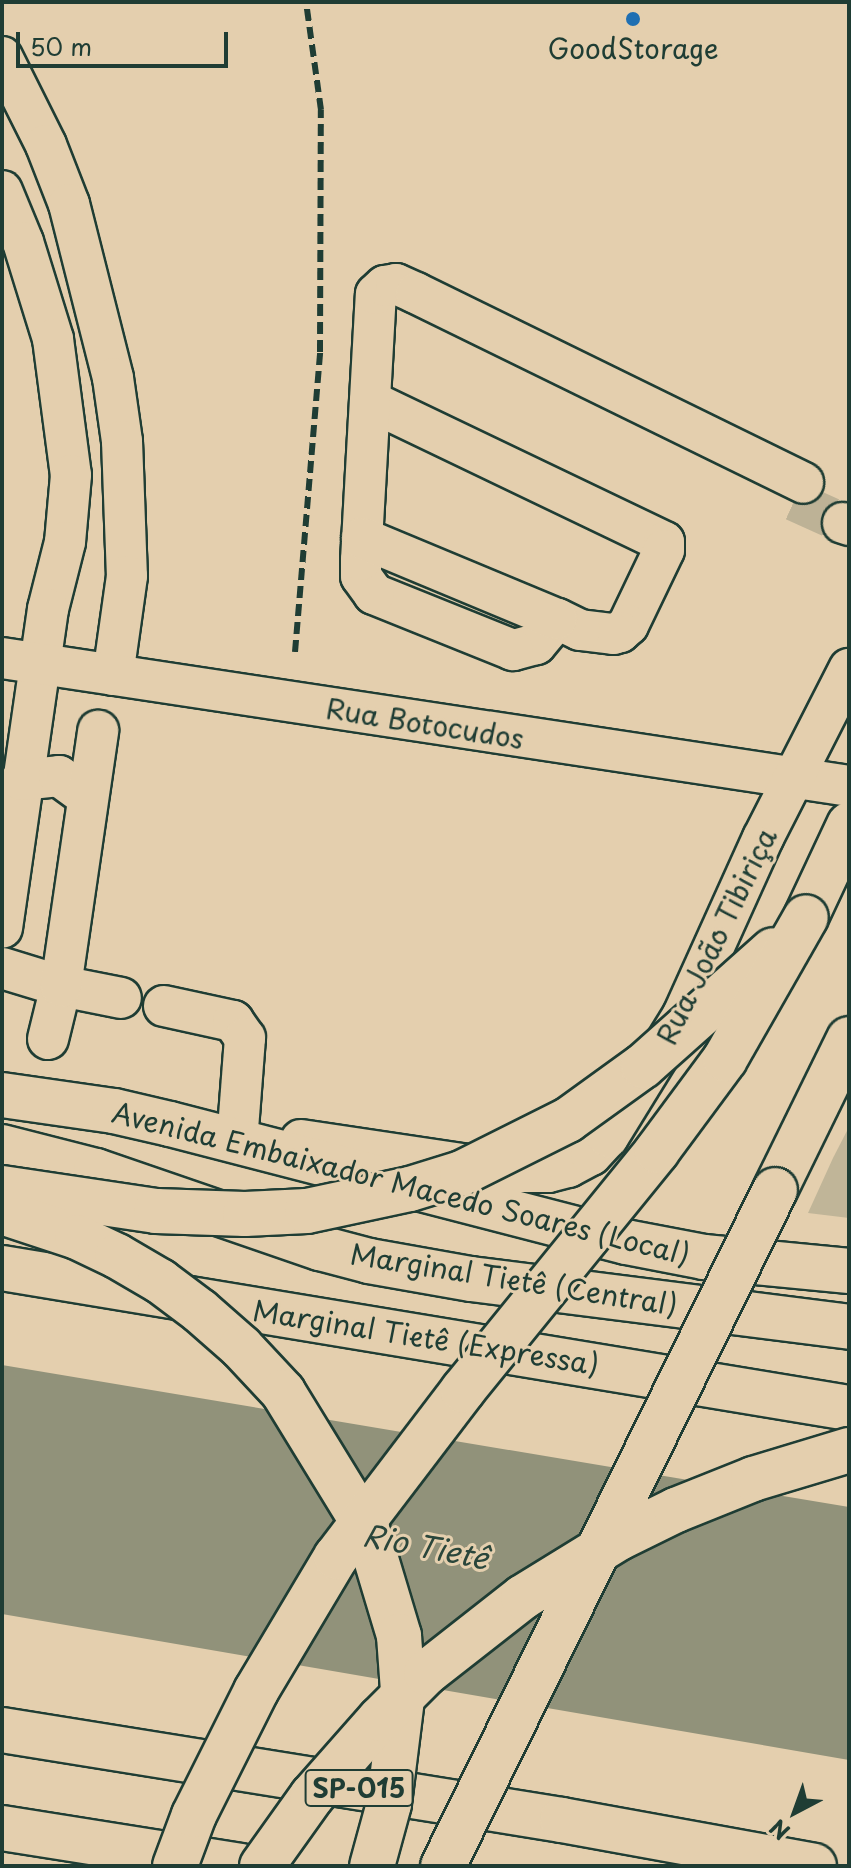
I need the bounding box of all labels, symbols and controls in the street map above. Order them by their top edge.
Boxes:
marker: GoodStorage [624,10,642,28]
scale bar [20,16,232,66]
text: 50 m [30,28,92,64]
place label: GoodStorage [547,31,719,65]
street label: Rua Botocudos [324,691,526,755]
street label: Rua João Tibiriça [649,821,783,1051]
street label: Avenida Embaixador Macedo Soares (Local) [109,1095,693,1271]
street label: Marginal Tietê (Central) [347,1236,681,1322]
street label: Marginal Tietê (Expressa) [250,1293,602,1381]
water label: Rio Tietê [359,1516,493,1576]
road number: SP-015 [303,1766,415,1810]
north arrow [755,1772,835,1852]
text: N [762,1812,796,1849]

